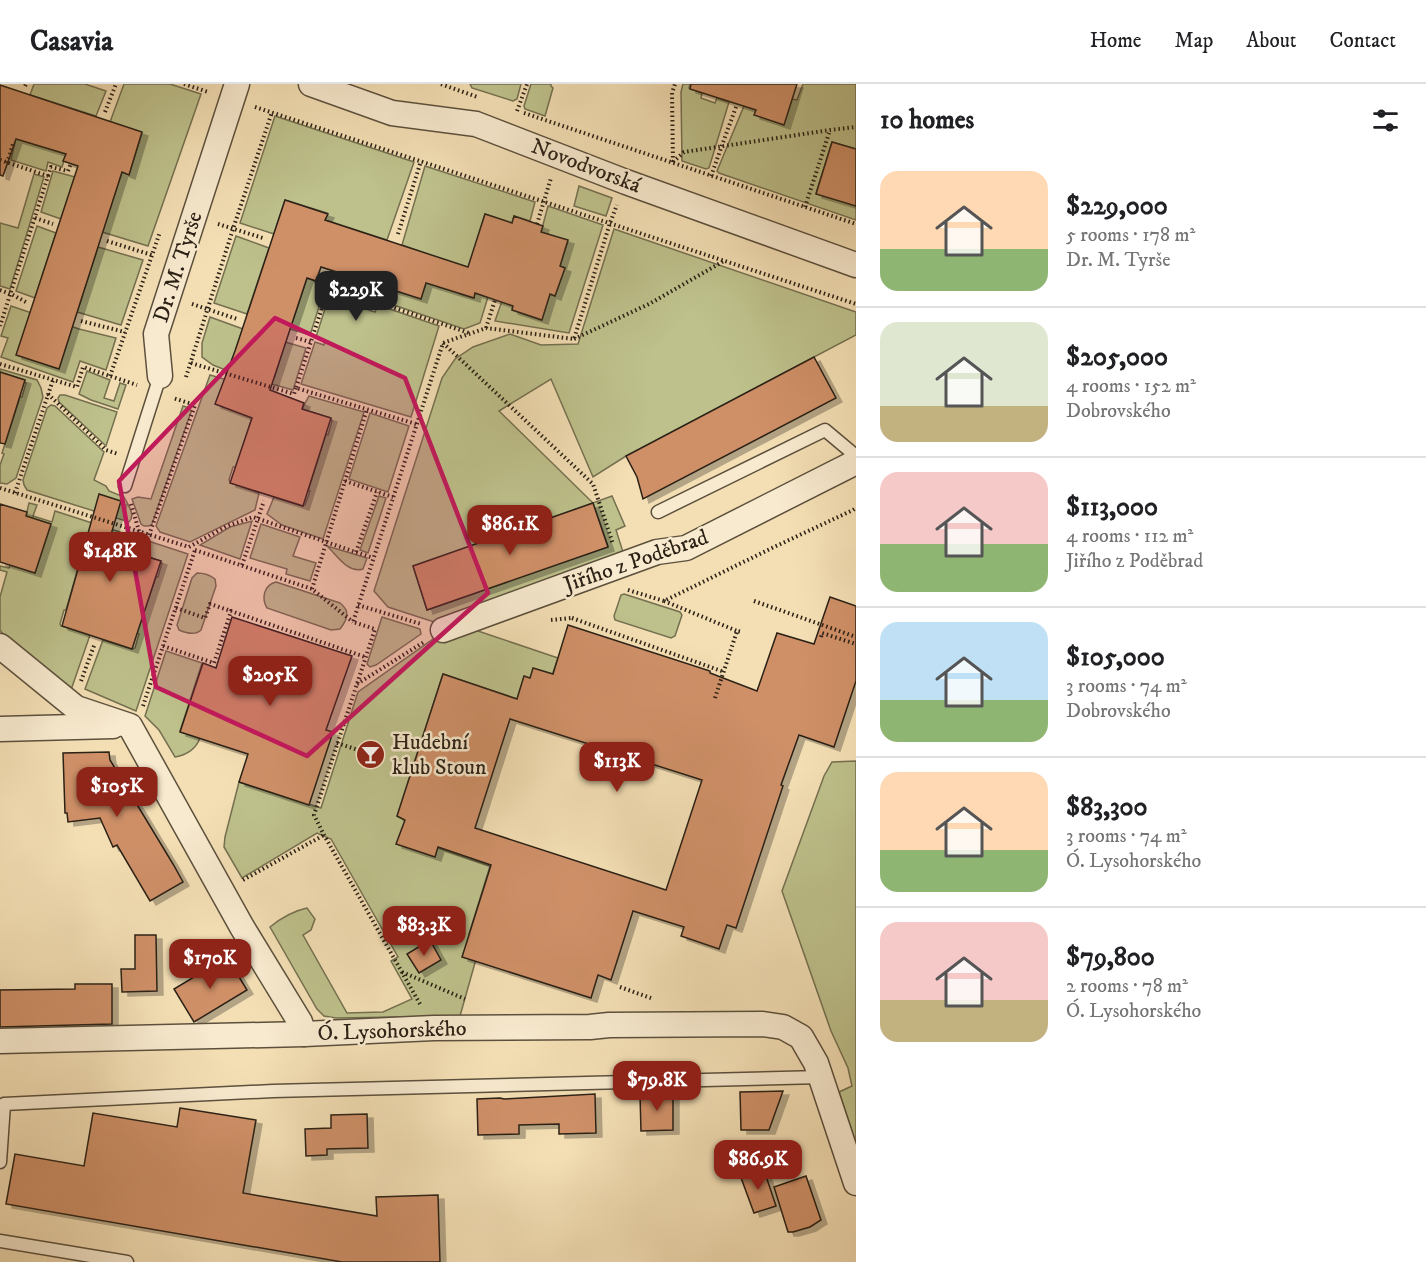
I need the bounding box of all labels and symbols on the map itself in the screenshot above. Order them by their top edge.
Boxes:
street label: Novodvorská [527,133,645,200]
street label: Dr. M. Tyrše [147,208,209,326]
pin: $229K [314,271,398,322]
pin: $86.1K [461,505,559,556]
street label: Jiřího z Poděbrad [558,524,712,599]
pin: $148K [68,532,152,583]
pin: $205K [228,656,312,707]
place label: Hudební klub Stoun [392,729,487,781]
bar icon: Hudební klub Stoun [355,739,387,771]
pin: $113K [575,742,659,793]
pin: $105K [75,767,159,818]
pin: $83.3K [375,906,473,957]
pin: $170K [168,939,252,990]
street label: Ó. Lysohorského [317,1014,467,1047]
pin: $79.8K [608,1061,706,1112]
pin: $86.9K [709,1140,807,1191]

